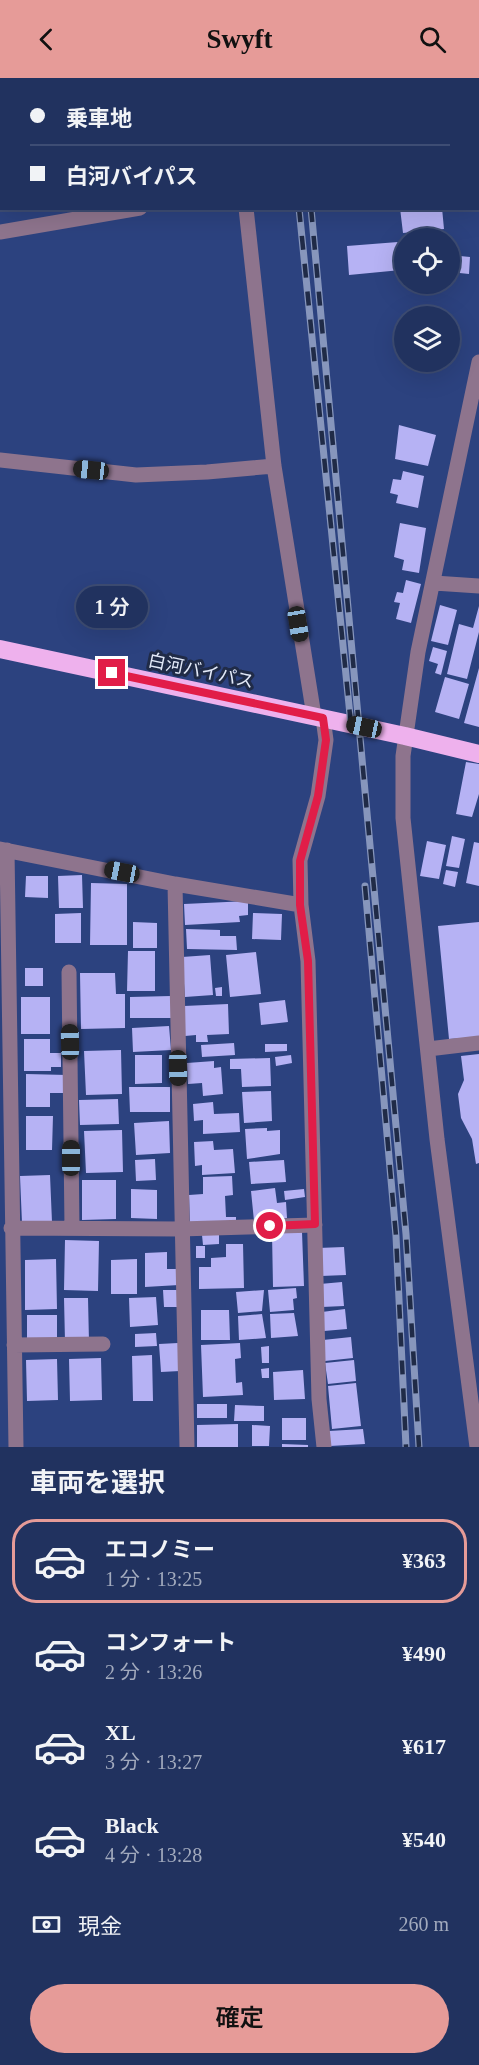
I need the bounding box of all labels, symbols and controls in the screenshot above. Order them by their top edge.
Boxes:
icon: back [30,23,63,56]
icon: search [416,23,449,56]
text: Swyft [207,24,273,54]
text: 乗車地 [66,106,132,131]
text: 白河バイパス [66,164,198,189]
map controls [394,228,460,372]
button: locate [394,228,460,294]
button: layers [394,306,460,372]
car [72,459,110,481]
callout: 1 分 [76,586,148,628]
text: 1 分 [95,596,130,618]
car [286,605,310,643]
street label: 白河バイパス [146,650,256,692]
route end [98,659,125,686]
car [345,714,383,740]
car [103,860,141,884]
car [61,1024,79,1060]
car [169,1050,187,1086]
car [62,1140,80,1176]
route start [256,1212,283,1239]
text: 車両を選択 [30,1468,165,1498]
icon: car [33,1534,87,1588]
text: エコノミー [105,1537,215,1562]
text: ¥363 [402,1548,446,1573]
text: 1 分 · 13:25 [105,1568,202,1590]
icon: car [33,1627,87,1681]
text: コンフォート [105,1630,236,1655]
text: ¥490 [402,1641,446,1666]
text: 2 分 · 13:26 [105,1661,202,1683]
icon: car [33,1720,87,1774]
text: XL [105,1720,136,1745]
text: ¥617 [402,1734,446,1759]
text: 3 分 · 13:27 [105,1751,202,1773]
icon: car [33,1813,87,1867]
text: Black [105,1813,159,1838]
text: ¥540 [402,1827,446,1852]
text: 4 分 · 13:28 [105,1844,202,1866]
icon: cash [30,1908,63,1941]
text: 260 m [398,1913,449,1935]
text: 現金 [78,1914,122,1939]
button: 確定 [30,1984,449,2053]

